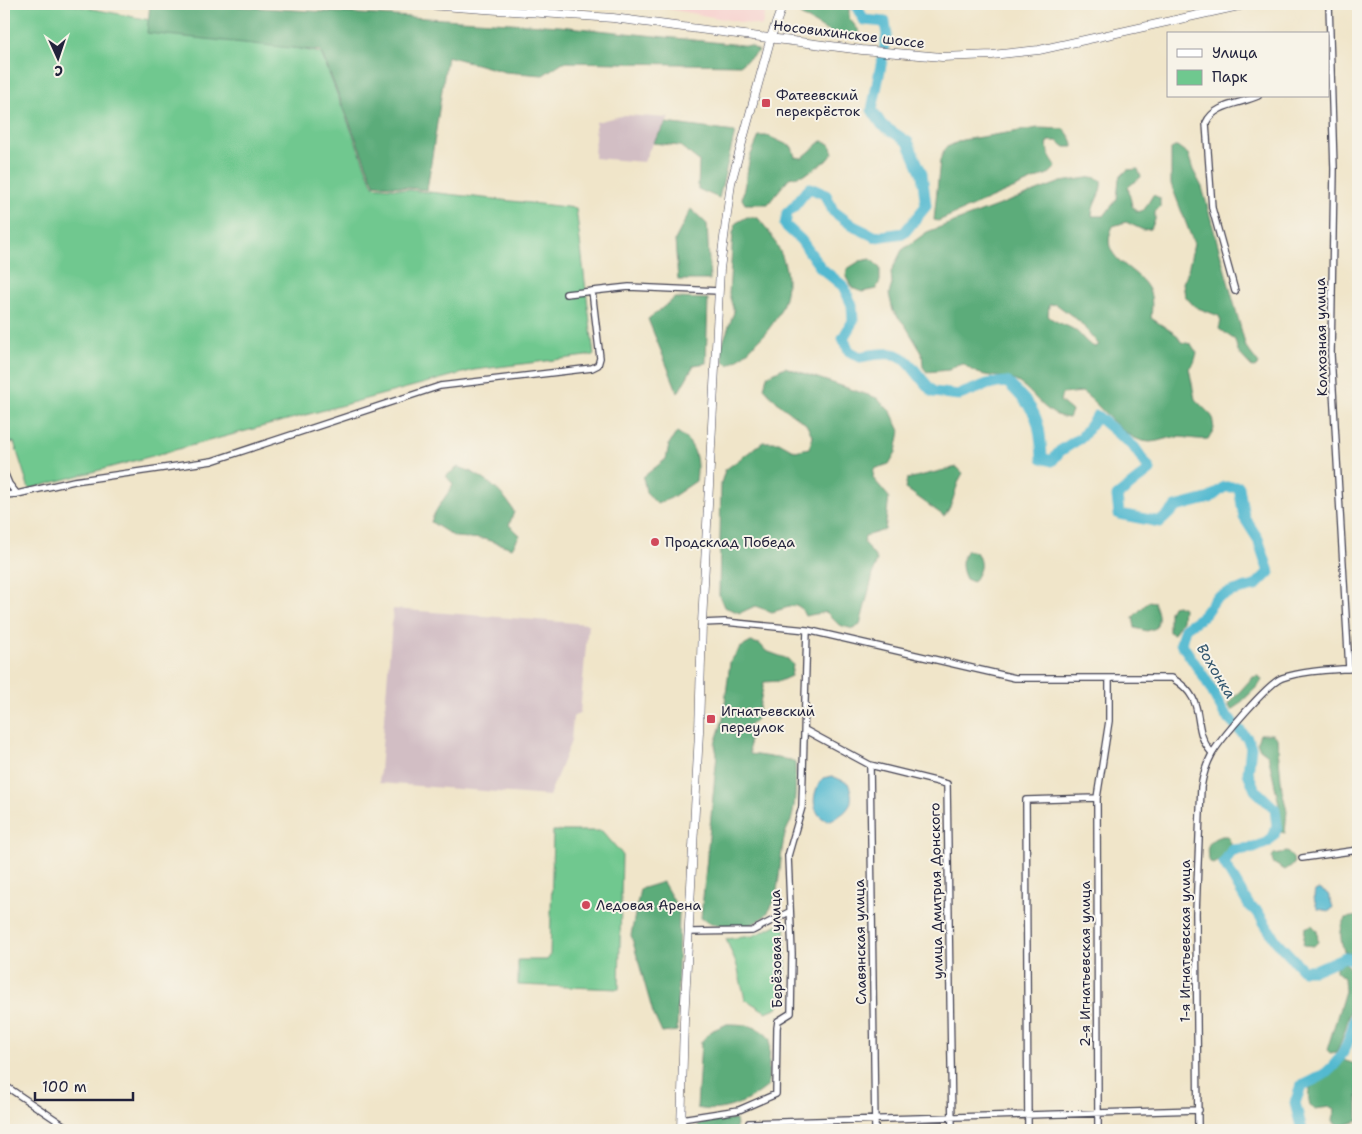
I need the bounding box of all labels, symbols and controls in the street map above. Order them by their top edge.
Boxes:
street label: Носовихинское шоссе [772,16,926,52]
north arrow [32,32,82,82]
legend [1167,32,1330,98]
text: Улица [1212,43,1258,63]
text: С [54,62,63,80]
text: Парк [1212,67,1248,87]
place label: Фатеевский перекрёсток [776,86,861,120]
marker: Фатеевский перекрёсток [760,97,772,109]
street label: Колхозная улица [1311,277,1331,396]
place label: Продсклад Победа [665,533,795,551]
marker: Продсклад Победа [649,536,661,548]
water label: Вохонка [1192,640,1240,702]
place label: Игнатьевский переулок [721,702,815,736]
marker: Игнатьевский переулок [705,713,717,725]
street label: улица Дмитрия Донского [925,802,947,980]
street label: 1-я Игнатьевская улица [1176,859,1194,1022]
street label: Славянская улица [850,879,870,1005]
street label: 2-я Игнатьевская улица [1076,881,1094,1047]
street label: Берёзовая улица [766,889,786,1009]
place label: Ледовая Арена [596,896,701,914]
marker: Ледовая Арена [580,899,592,911]
scale bar [35,1069,132,1101]
text: 100 m [42,1077,87,1097]

